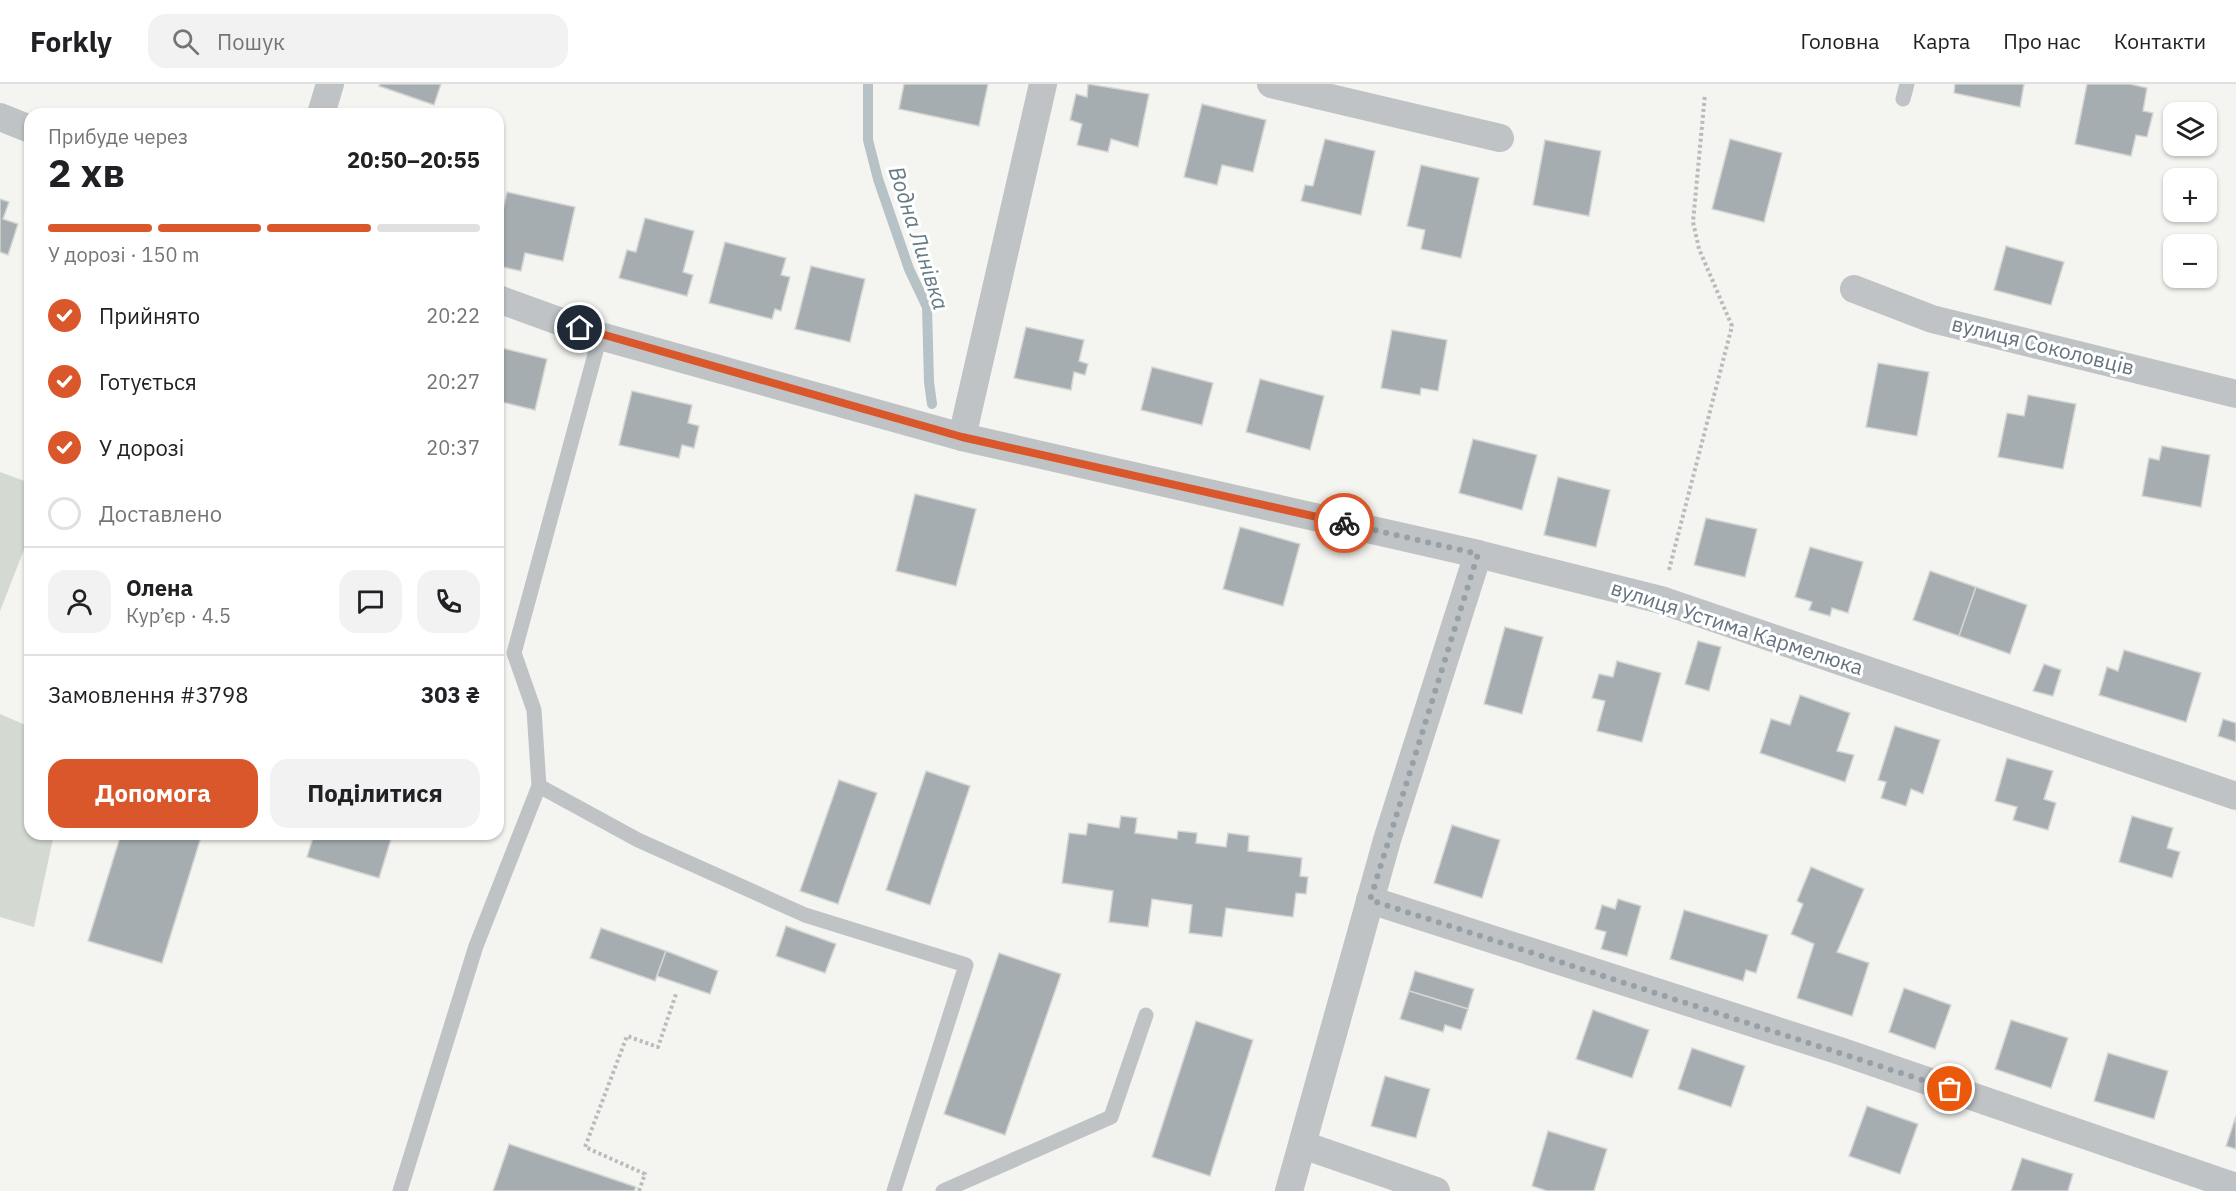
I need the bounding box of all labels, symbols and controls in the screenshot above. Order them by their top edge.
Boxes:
search box [148,14,568,68]
text: Forkly [30,23,112,60]
icon: search [169,25,202,58]
text: Пошук [217,27,285,56]
text: Головна [1801,27,1879,55]
text: Карта [1912,27,1970,55]
text: Про нас [2003,27,2081,55]
text: Контакти [2114,27,2206,55]
map controls [2163,102,2217,288]
button: layers [2163,102,2217,156]
text: Прибуде через [48,123,188,150]
text: 20:50–20:55 [347,145,480,174]
text: 2 хв [48,147,125,198]
water label: Водна Линівка [883,162,956,313]
button: + [2163,168,2217,222]
button: − [2163,234,2217,288]
text: У дорозі · 150 m [48,241,200,268]
icon: check [48,299,81,332]
text: Прийнято [99,301,200,330]
text: 20:22 [426,302,480,329]
pin [554,302,605,353]
street label: вулиця Соколовців [1949,309,2138,381]
icon: home [563,311,596,344]
icon: check [48,365,81,398]
text: Готується [99,367,197,396]
text: 20:27 [426,368,480,395]
icon: check [48,431,81,464]
text: У дорозі [99,433,184,462]
text: 20:37 [426,434,480,461]
courier [1314,493,1374,553]
text: Доставлено [99,499,222,528]
icon: bike [1328,507,1361,540]
button: person [48,570,111,633]
button: chat [339,570,402,633]
button: phone [417,570,480,633]
text: Олена [126,573,193,602]
street label: вулиця Устима Кармелюка [1608,573,1867,681]
text: Кур’єр · 4.5 [126,602,231,629]
text: Замовлення #3798 [48,680,248,709]
text: 303 ₴ [421,680,480,709]
button: Допомога [48,759,258,828]
button: Поділитися [270,759,480,828]
pin [1924,1063,1975,1114]
icon: bag [1933,1072,1966,1105]

